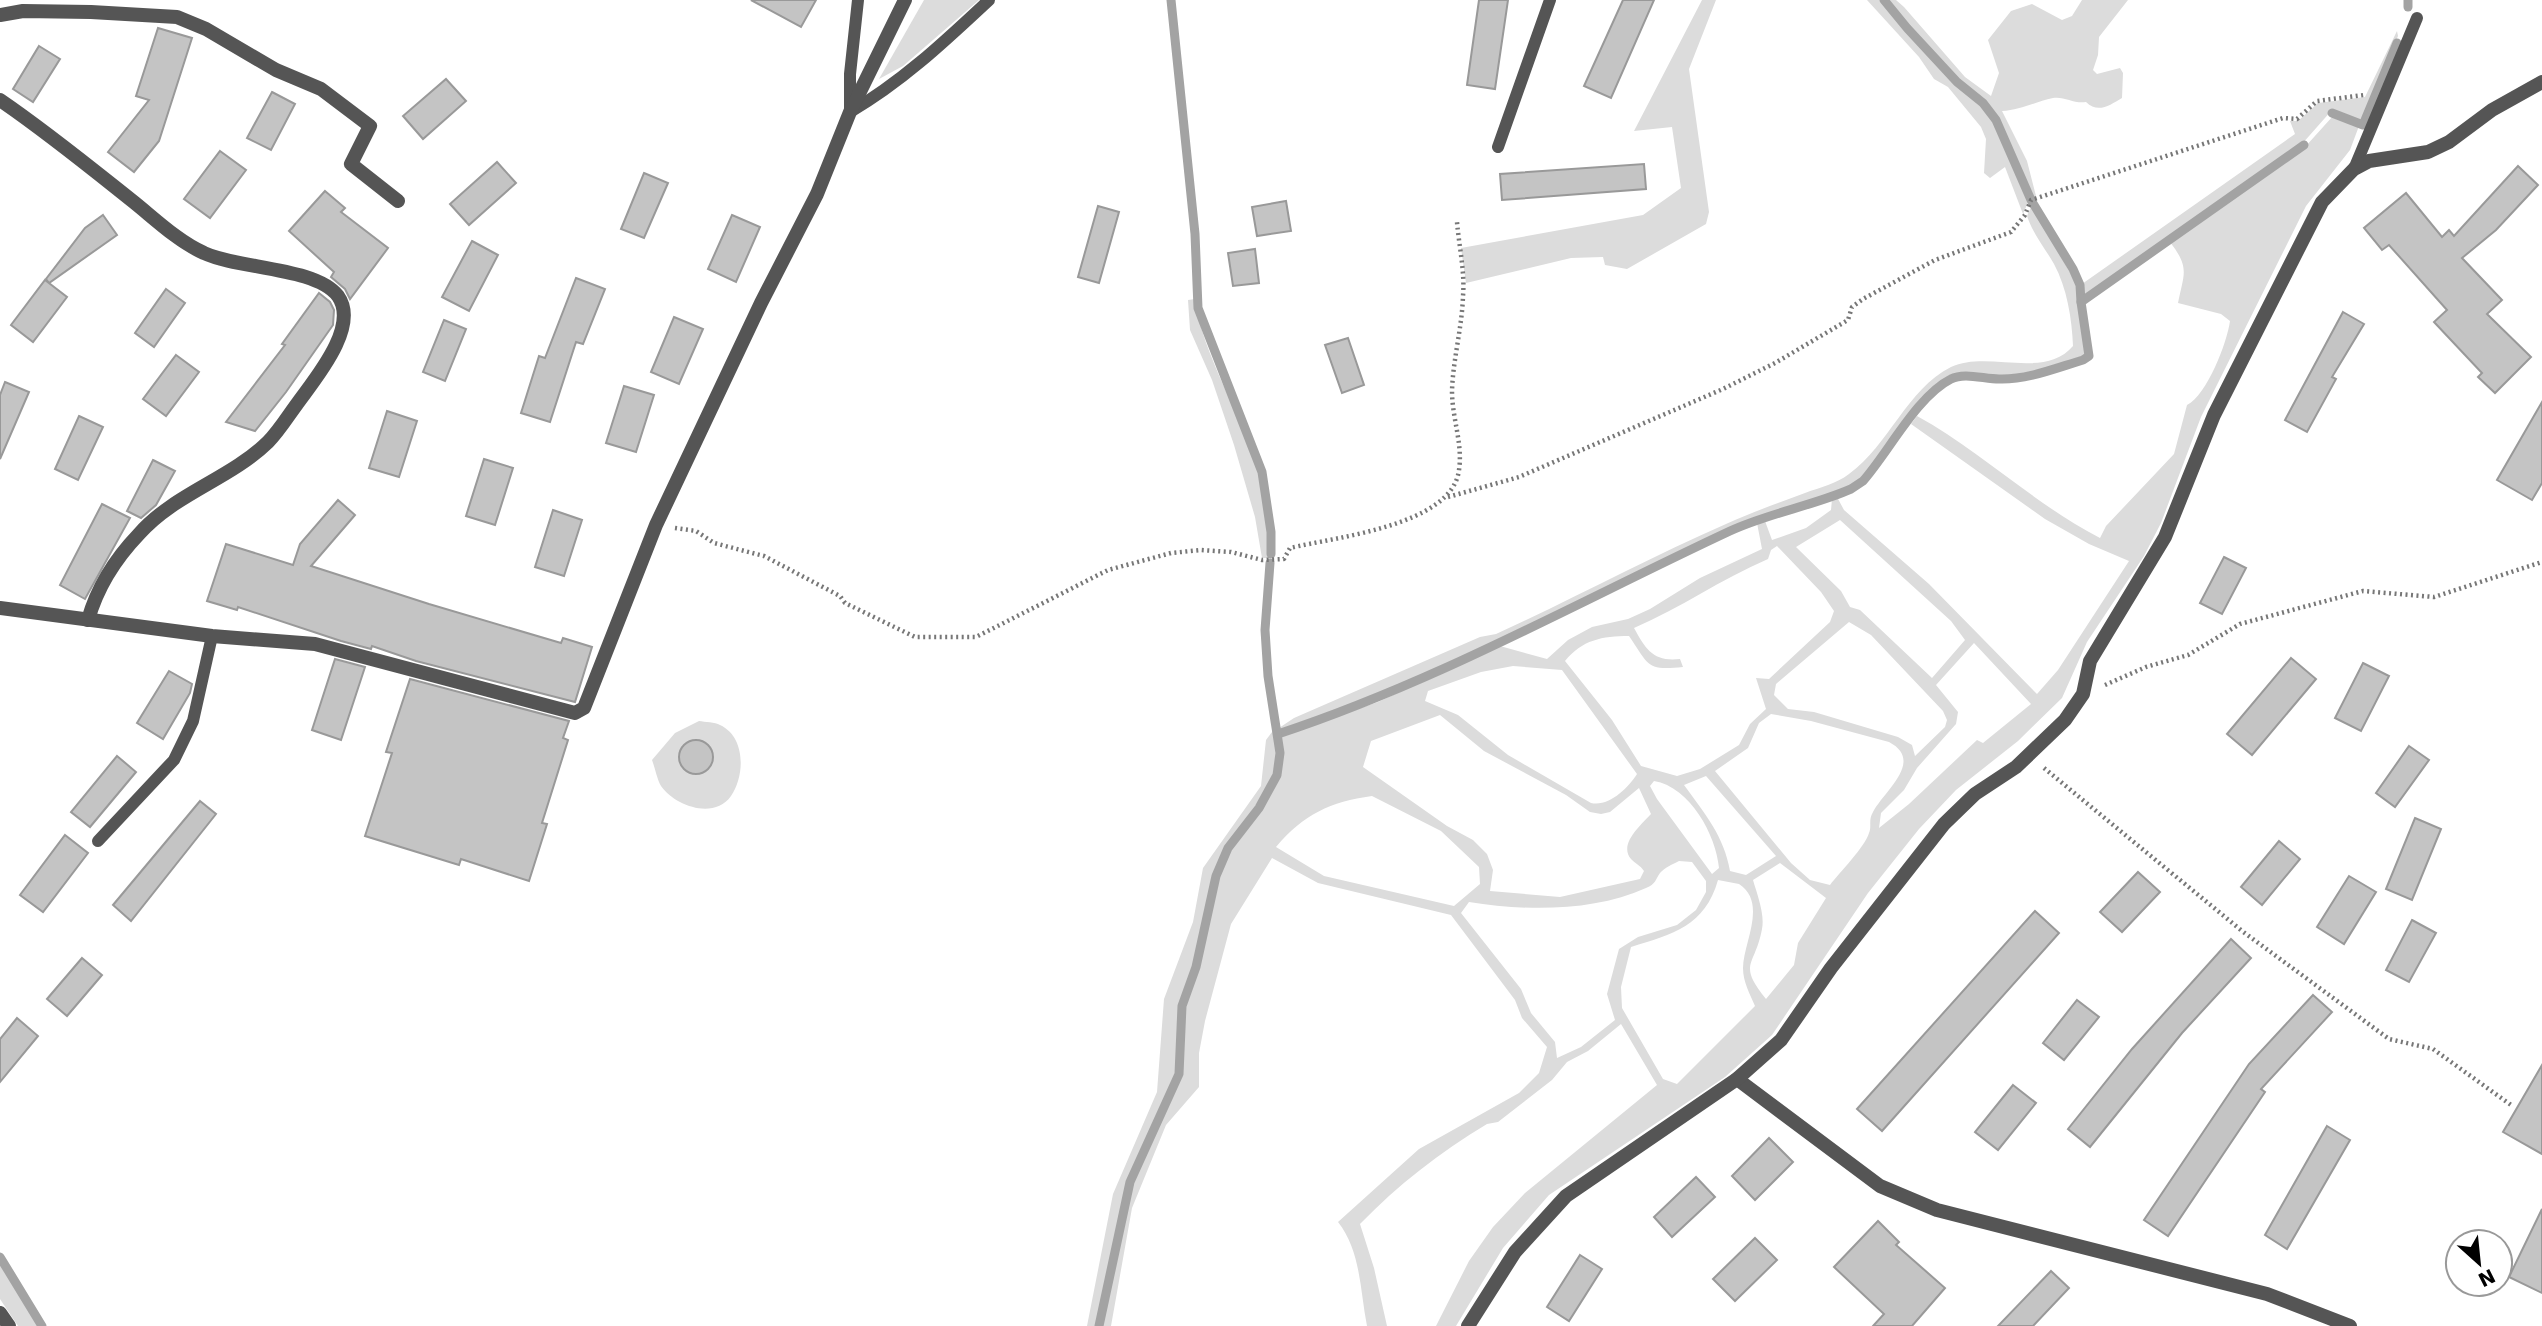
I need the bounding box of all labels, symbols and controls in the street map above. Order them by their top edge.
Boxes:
north arrow [2444,1228,2514,1298]
text: N [2475,1265,2499,1292]

